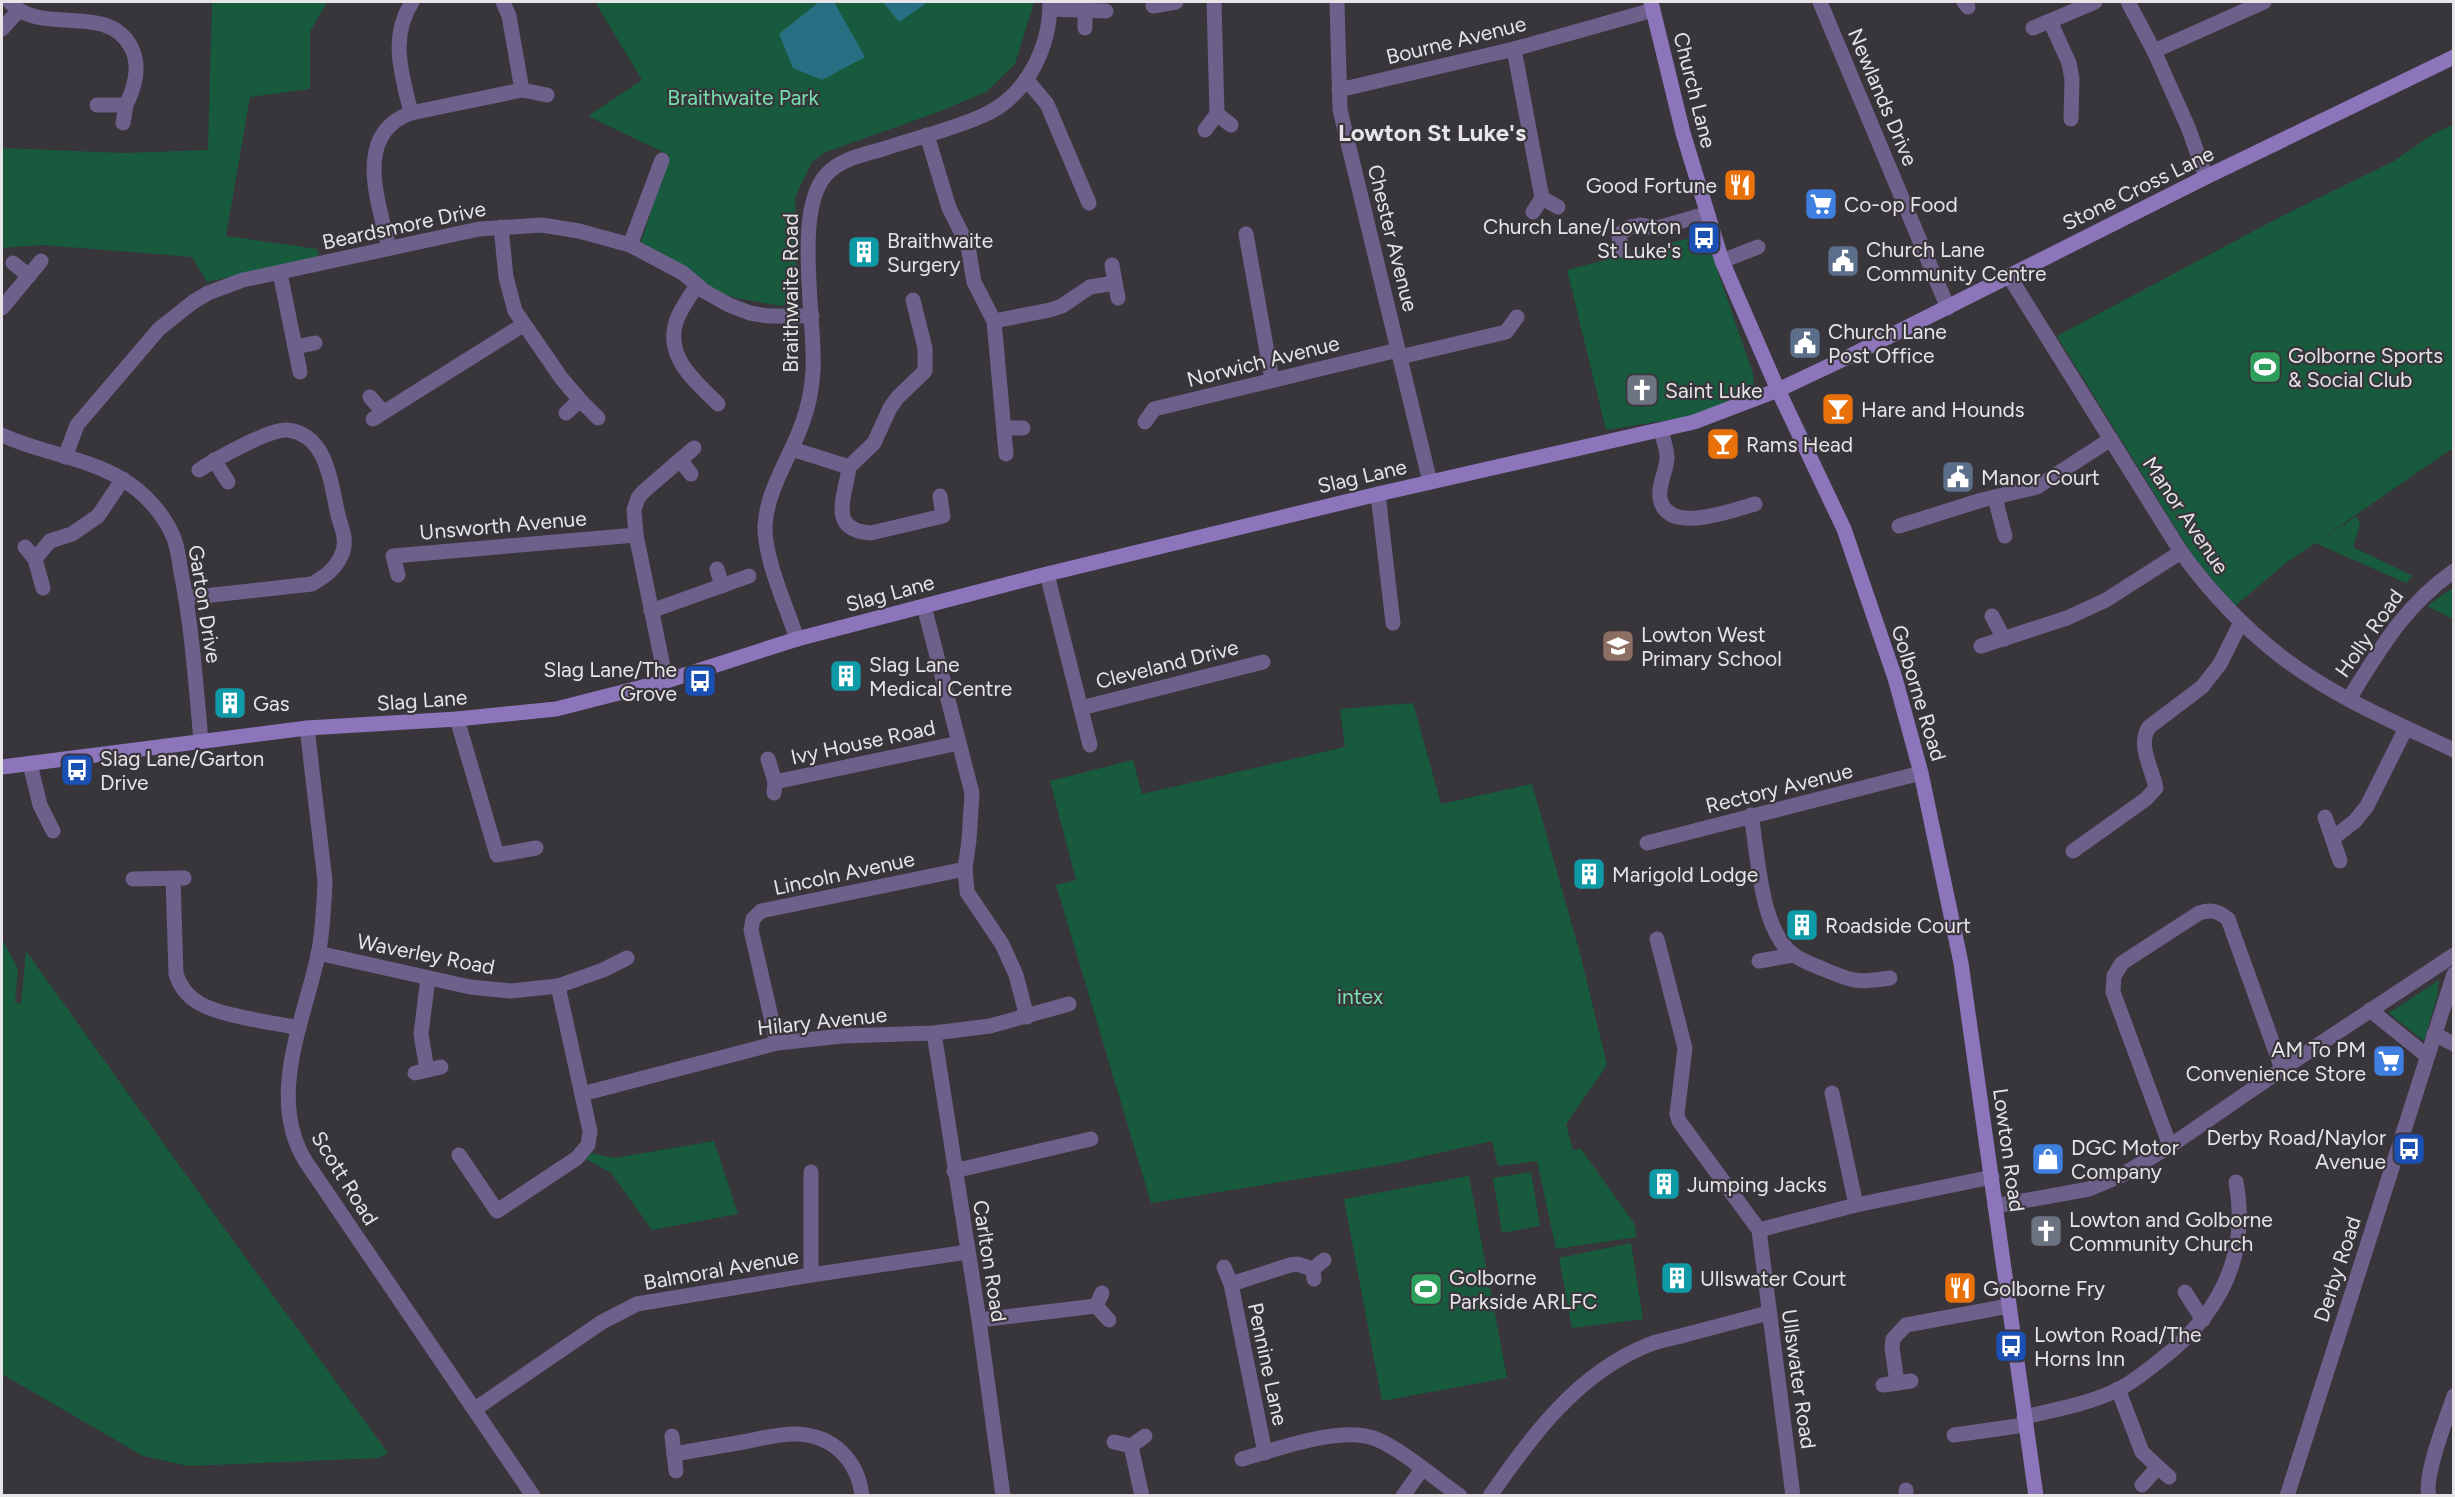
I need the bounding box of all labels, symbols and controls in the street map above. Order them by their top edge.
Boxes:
street label: Bourne Avenue [1383,11,1529,69]
street label: Newlands Drive [1843,25,1923,169]
street label: Church Lane [1669,29,1721,151]
park label: Braithwaite Park [667,85,819,110]
district label: Lowton St Luke's [1338,118,1526,147]
street label: Stone Cross Lane [2058,141,2218,235]
street label: Chester Avenue [1363,162,1423,314]
restaurant icon: Good Fortune [1722,167,1758,203]
place label: Good Fortune [1586,173,1717,198]
supermarket icon: Co-op Food [1803,186,1839,222]
place label: Co-op Food [1844,192,1958,217]
street label: Beardsmore Drive [320,195,488,255]
street label: Braithwaite Road [778,213,803,373]
place label: Church Lane/Lowton St Luke's [1483,214,1681,263]
bus stop icon: Church Lane/Lowton St Luke's [1686,220,1722,256]
place label: Braithwaite Surgery [887,228,993,277]
building icon: Braithwaite Surgery [846,234,882,270]
place label: Church Lane Community Centre [1866,237,2046,286]
public building icon: Church Lane Community Centre [1825,243,1861,279]
place label: Church Lane Post Office [1828,319,1947,368]
public building icon: Church Lane Post Office [1787,325,1823,361]
street label: Norwich Avenue [1184,330,1342,392]
place label: Golborne Sports & Social Club [2288,343,2443,392]
sports icon: Golborne Sports & Social Club [2247,349,2283,385]
church icon: Saint Luke [1624,372,1660,408]
place label: Saint Luke [1665,378,1762,403]
bar icon: Hare and Hounds [1820,391,1856,427]
place label: Hare and Hounds [1861,397,2025,422]
bar icon: Rams Head [1705,426,1741,462]
place label: Rams Head [1746,432,1853,457]
street label: Manor Avenue [2138,452,2234,578]
street label: Slag Lane [1315,454,1409,498]
public building icon: Manor Court [1940,459,1976,495]
place label: Manor Court [1981,465,2100,490]
street label: Unsworth Avenue [418,505,588,545]
street label: Garton Drive [183,543,227,665]
street label: Slag Lane [843,569,937,617]
street label: Holly Road [2330,584,2408,682]
place label: Lowton West Primary School [1641,622,1782,671]
street label: Golborne Road [1886,622,1952,764]
school or university icon: Lowton West Primary School [1600,628,1636,664]
street label: Cleveland Drive [1093,634,1241,694]
place label: Slag Lane Medical Centre [869,652,1012,701]
place label: Slag Lane/The Grove [544,657,677,706]
building icon: Slag Lane Medical Centre [828,658,864,694]
bus stop icon: Slag Lane/The Grove [682,663,718,699]
street label: Slag Lane [376,684,468,716]
building icon: Gas [212,685,248,721]
place label: Gas [253,691,289,716]
street label: Ivy House Road [788,714,938,770]
place label: Slag Lane/Garton Drive [100,746,264,795]
bus stop icon: Slag Lane/Garton Drive [59,752,95,788]
street label: Rectory Avenue [1703,758,1855,818]
street label: Lincoln Avenue [771,846,917,900]
building icon: Marigold Lodge [1571,856,1607,892]
place label: Marigold Lodge [1612,862,1758,887]
building icon: Roadside Court [1784,907,1820,943]
place label: Roadside Court [1825,913,1971,938]
street label: Waverley Road [355,928,497,980]
park label: intex [1337,984,1383,1009]
street label: Hilary Avenue [756,1002,888,1040]
place label: AM To PM Convenience Store [2186,1037,2366,1086]
supermarket icon: AM To PM Convenience Store [2371,1043,2407,1079]
street label: Lowton Road [1988,1087,2030,1213]
place label: Derby Road/Naylor Avenue [2206,1125,2386,1174]
street label: Scott Road [306,1126,384,1230]
bus stop icon: Derby Road/Naylor Avenue [2391,1131,2427,1167]
place label: DGC Motor Company [2071,1135,2179,1184]
shop icon: DGC Motor Company [2030,1141,2066,1177]
building icon: Jumping Jacks [1646,1166,1682,1202]
place label: Jumping Jacks [1687,1172,1827,1197]
street label: Carlton Road [968,1198,1012,1324]
place label: Lowton and Golborne Community Church [2069,1207,2273,1256]
church icon: Lowton and Golborne Community Church [2028,1213,2064,1249]
street label: Derby Road [2308,1213,2366,1325]
street label: Balmoral Avenue [642,1243,800,1295]
building icon: Ullswater Court [1659,1260,1695,1296]
place label: Golborne Parkside ARLFC [1449,1265,1597,1314]
place label: Ullswater Court [1700,1266,1847,1291]
restaurant icon: Golborne Fry [1942,1270,1978,1306]
sports icon: Golborne Parkside ARLFC [1408,1271,1444,1307]
place label: Golborne Fry [1983,1276,2105,1301]
street label: Pennine Lane [1243,1300,1293,1428]
street label: Ullswater Road [1777,1308,1821,1450]
place label: Lowton Road/The Horns Inn [2034,1322,2202,1371]
bus stop icon: Lowton Road/The Horns Inn [1993,1328,2029,1364]

